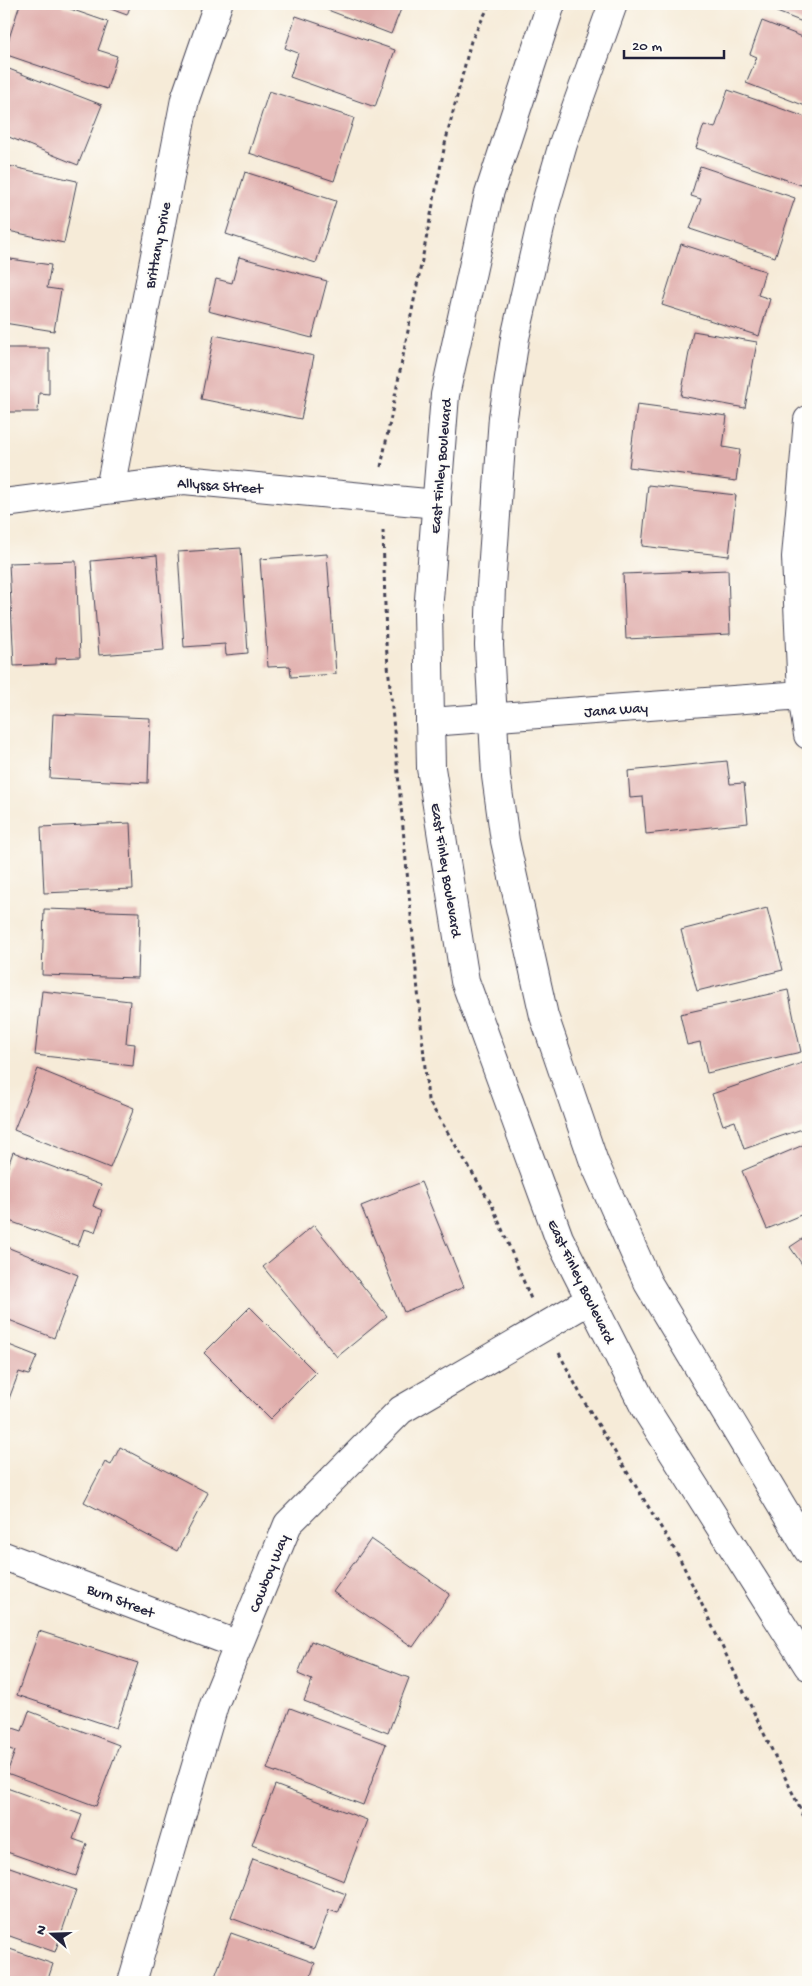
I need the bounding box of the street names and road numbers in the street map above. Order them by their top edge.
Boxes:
street label: Brittany Drive [142,200,176,291]
street label: East Finley Boulevard [427,397,457,534]
street label: Allyssa Street [176,475,265,499]
street label: Jana Way [584,700,649,722]
street label: East Finley Boulevard [426,802,465,940]
street label: East Finley Boulevard [542,1217,619,1348]
street label: Cowboy Way [246,1531,294,1615]
street label: Burn Street [83,1580,158,1624]

